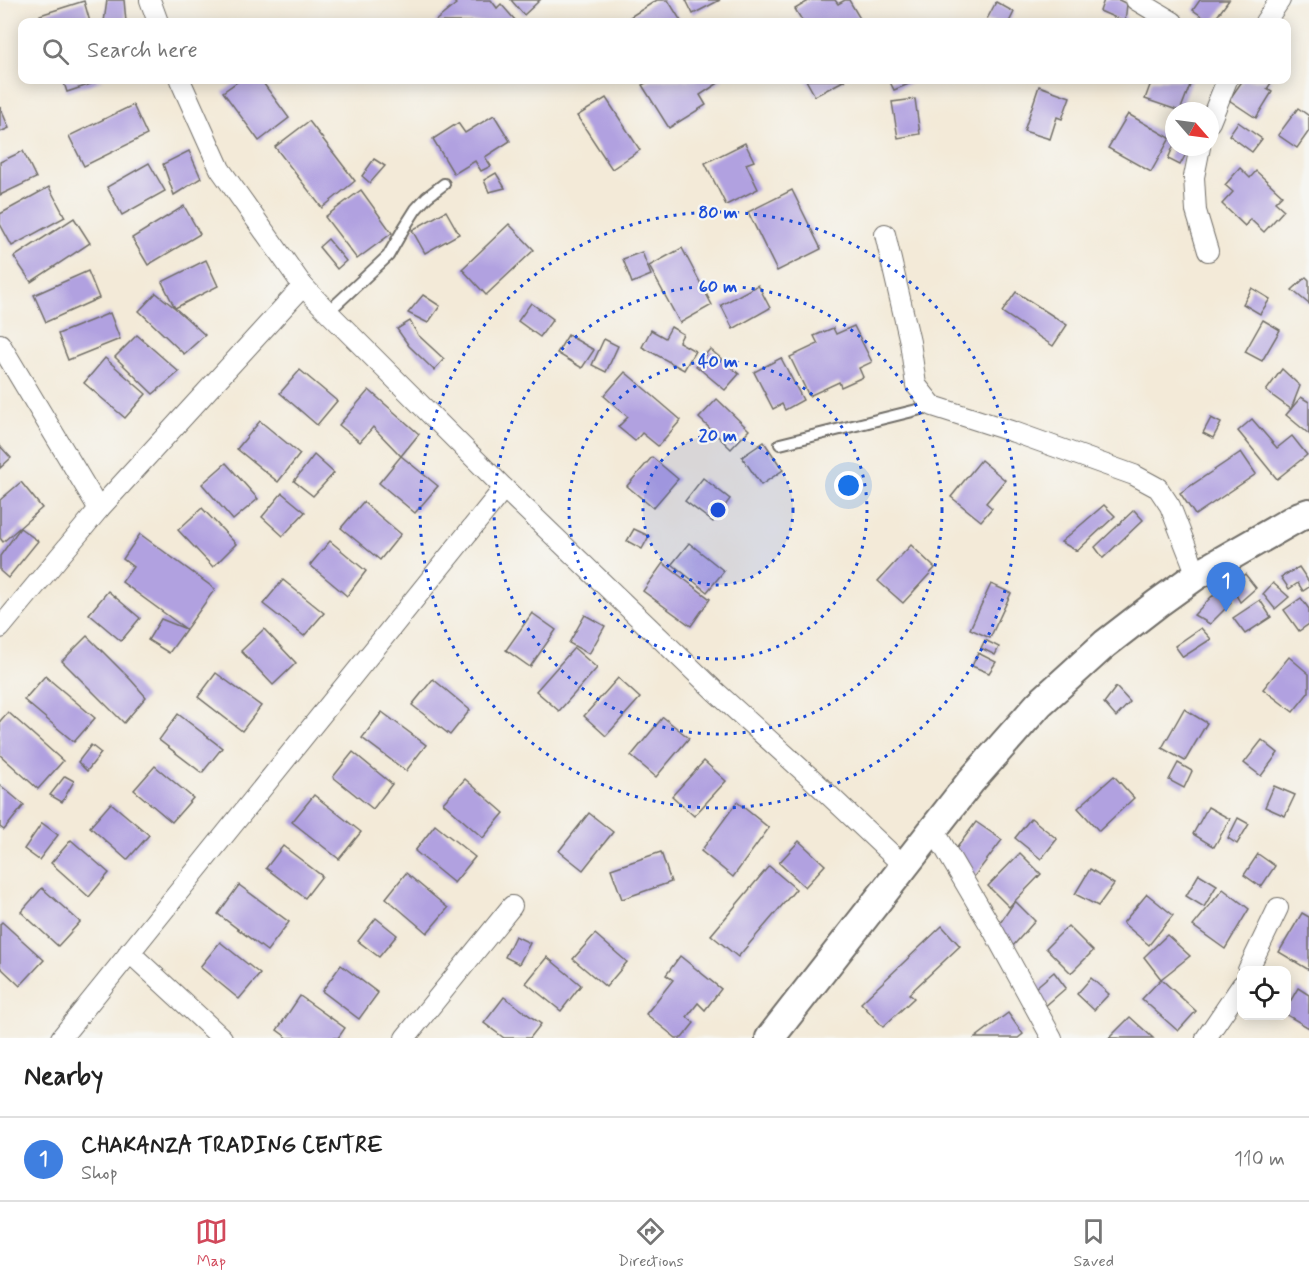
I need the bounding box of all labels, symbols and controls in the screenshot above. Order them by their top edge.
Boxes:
search box [18,18,1291,84]
icon: search [39,35,72,68]
text: Search here [87,37,198,65]
north arrow [1165,102,1219,156]
text: 80 m [698,201,738,225]
text: 60 m [699,275,737,299]
text: 40 m [698,350,738,374]
text: 20 m [699,424,737,448]
your location [834,471,863,500]
centre of rings [708,500,728,520]
pin: 1 [1206,562,1246,612]
map controls [1237,966,1291,1020]
button: locate [1237,966,1291,1020]
text: Nearby [24,1060,103,1094]
text: CHAKANZA TRADING CENTRE [81,1132,383,1160]
text: 1 [39,1146,48,1173]
text: 110 m [1234,1146,1285,1173]
text: Shop [81,1160,118,1187]
tab: Map [195,1215,228,1272]
tab: Directions [618,1215,684,1272]
tab: Saved [1074,1215,1114,1272]

